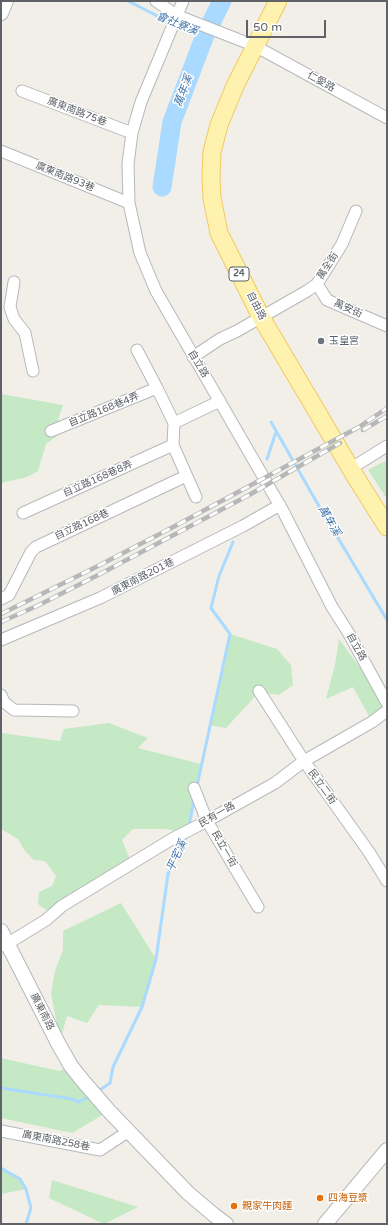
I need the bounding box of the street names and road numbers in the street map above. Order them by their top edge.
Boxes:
street label: 仁愛路 [305,69,337,95]
street label: 廣東南路75巷 [46,95,108,129]
street label: 廣東南路93巷 [34,160,96,194]
street label: 萬全街 [315,250,341,282]
road number: 24 [229,267,249,281]
street label: 自由路 [244,290,268,322]
street label: 萬安街 [332,297,364,321]
street label: 自立路 [185,348,211,380]
street label: 自立路168巷4弄 [67,390,141,430]
street label: 自立路168巷8弄 [61,458,135,500]
street label: 自立路168巷 [53,507,111,543]
street label: 廣東南路201巷 [110,556,176,598]
street label: 自立路 [343,631,369,663]
street label: 民立二街 [305,767,339,807]
street label: 民有一路 [197,800,237,830]
street label: 民立一街 [209,829,239,869]
street label: 廣東南路 [28,991,56,1033]
street label: 廣東南路258巷 [21,1129,91,1153]

